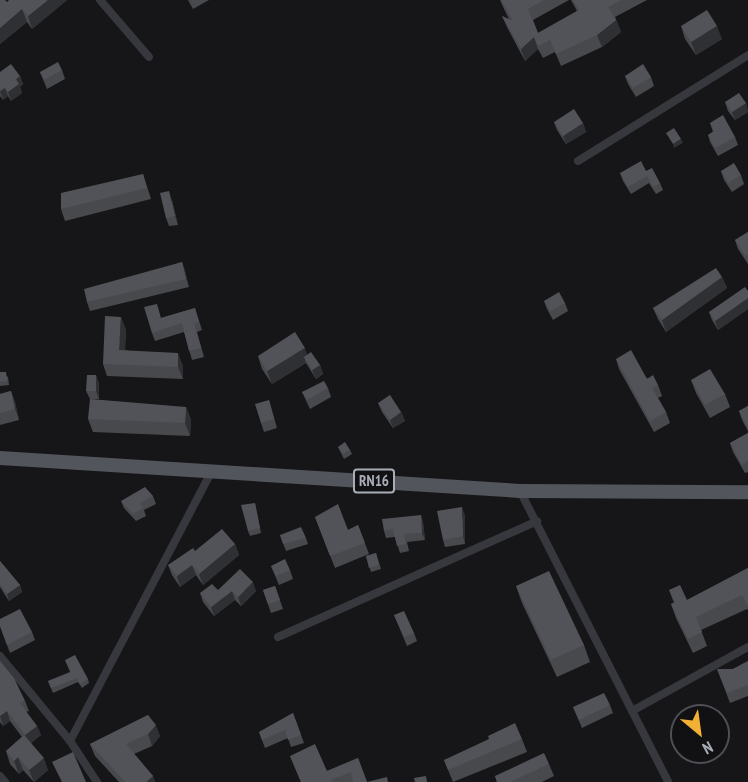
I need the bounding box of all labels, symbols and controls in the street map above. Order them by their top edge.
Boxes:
road number: RN16 [353,469,395,493]
north arrow [670,704,730,764]
text: N [699,737,716,759]

